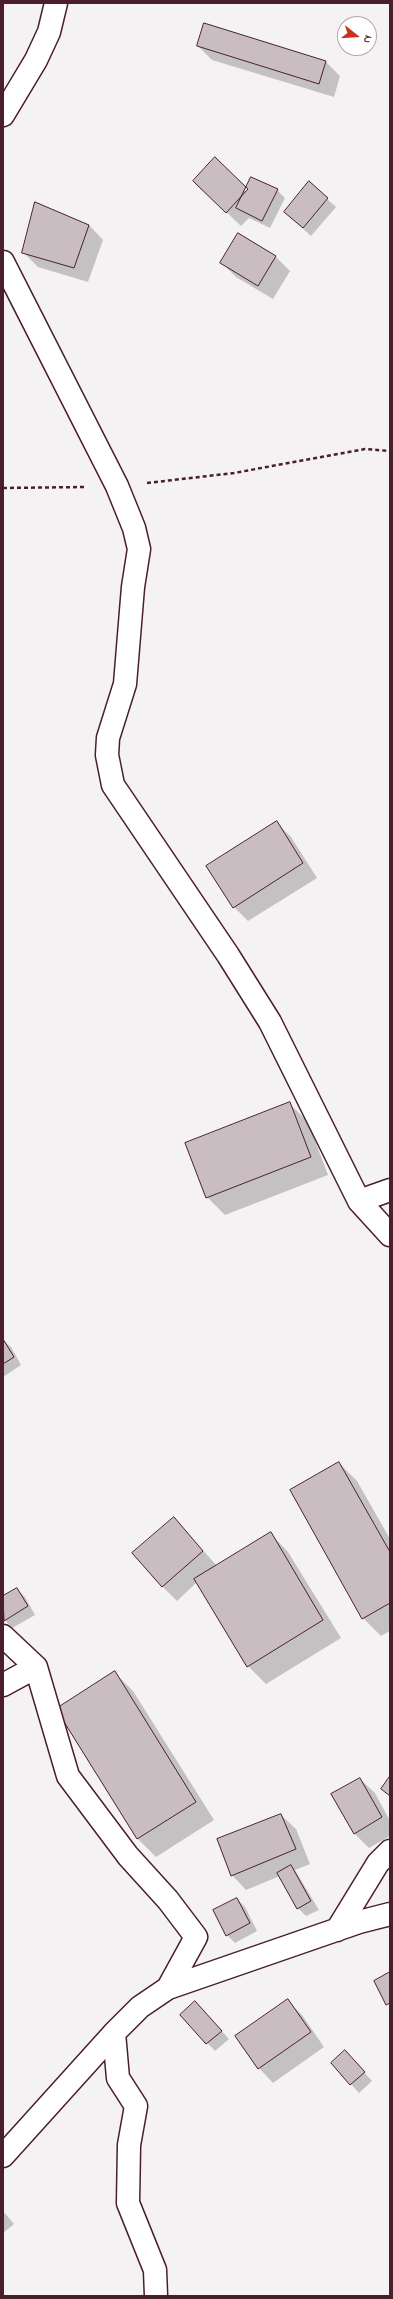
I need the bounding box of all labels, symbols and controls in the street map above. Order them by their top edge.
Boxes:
north arrow [337,16,377,56]
text: N [359,33,376,45]

